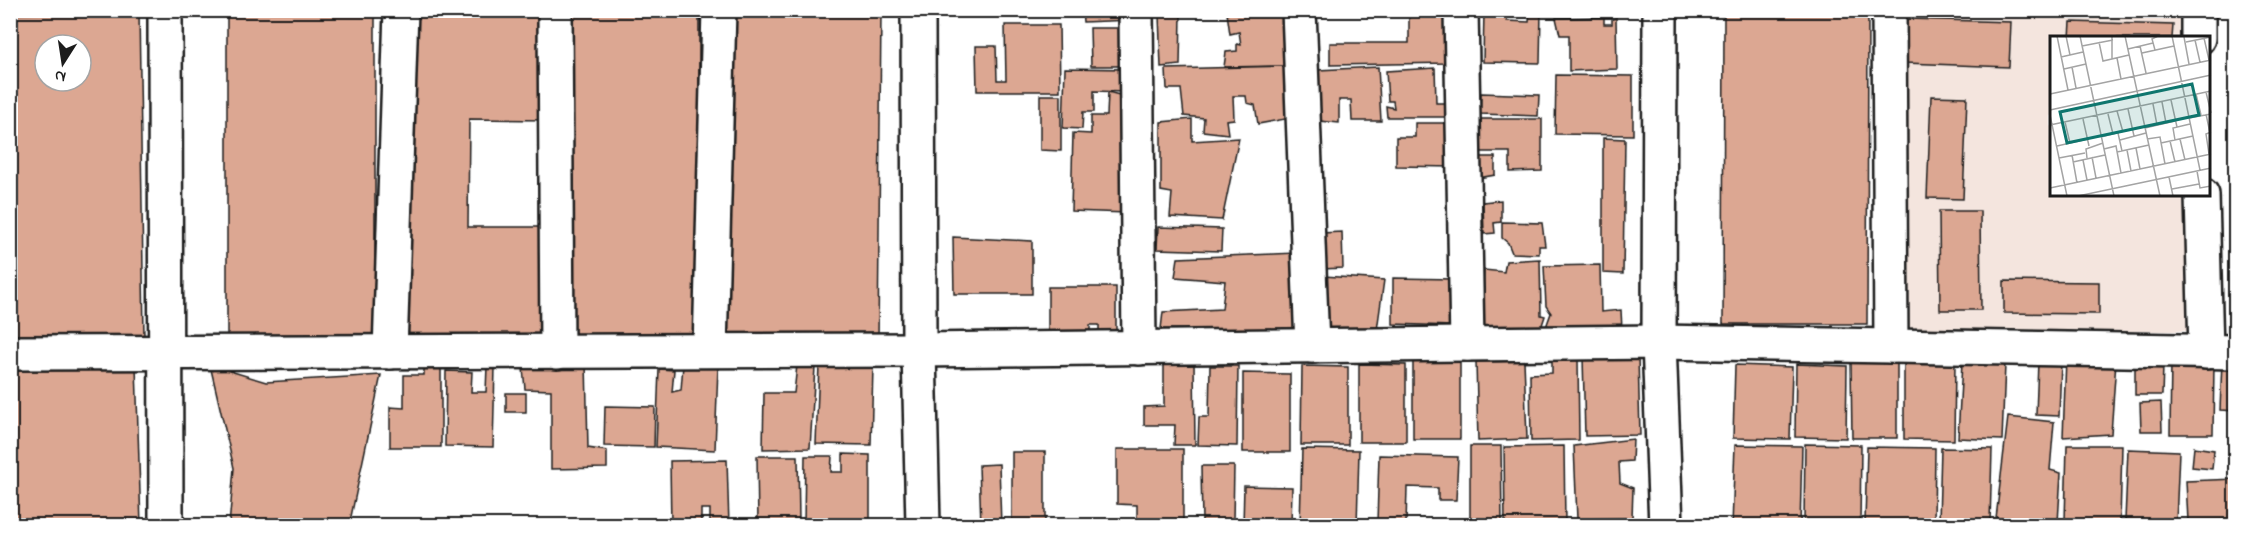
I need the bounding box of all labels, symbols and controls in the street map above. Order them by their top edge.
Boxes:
north arrow [33,33,93,93]
inset map [2050,36,2210,196]
text: N [52,63,68,89]

